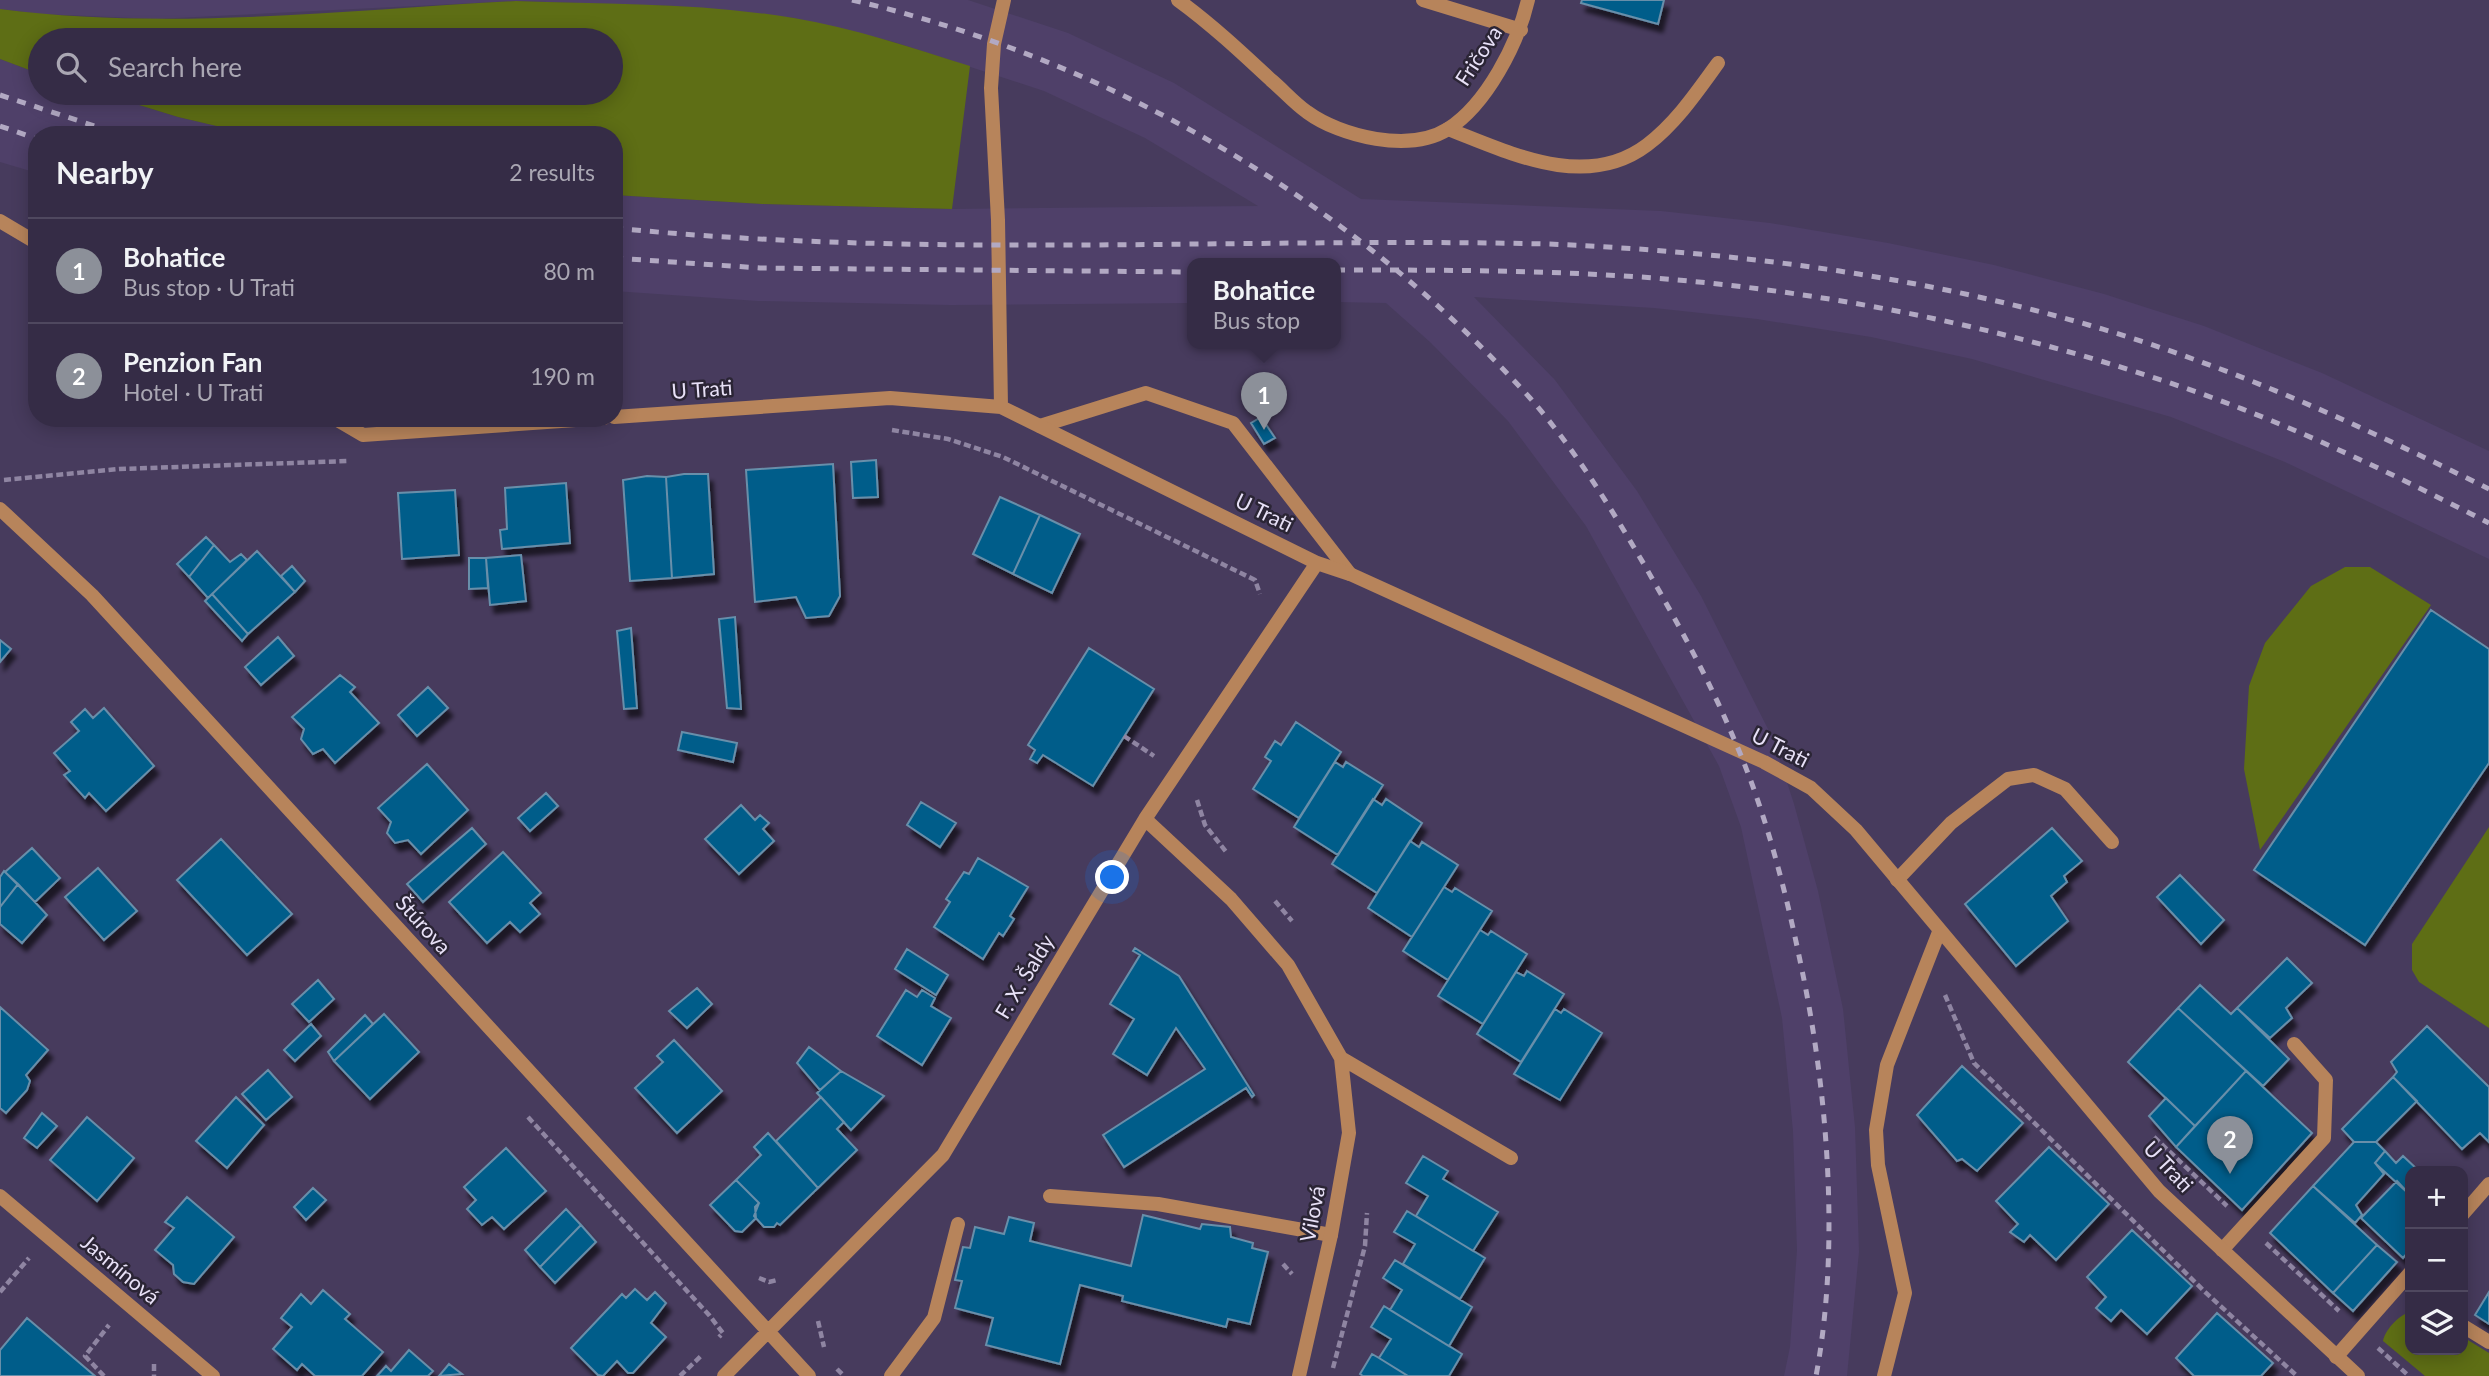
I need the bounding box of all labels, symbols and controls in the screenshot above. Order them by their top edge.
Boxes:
street label: Fričova [1449,21,1506,90]
search box [28,28,623,105]
icon: search [52,48,90,86]
text: Search here [108,51,242,83]
text: Nearby [56,154,154,190]
text: 2 results [509,158,595,186]
text: Bohatice [123,241,225,273]
text: 1 [72,257,86,285]
text: 80 m [544,257,595,285]
popup [1187,258,1341,349]
text: Bus stop · U Trati [123,273,295,301]
text: Bohatice [1213,274,1315,306]
text: Bus stop [1213,306,1300,334]
text: Penzion Fan [123,346,262,378]
text: 2 [72,362,86,390]
text: 190 m [530,362,595,390]
pin: 1 [1241,372,1287,430]
street label: U Trati [671,374,733,403]
text: Hotel · U Trati [123,378,263,406]
street label: U Trati [1232,487,1298,536]
street label: U Trati [1748,722,1814,772]
your location [1095,860,1129,894]
street label: Štúrova [391,890,457,958]
street label: F. X. Šaldy [989,930,1059,1023]
pin: 2 [2207,1116,2253,1174]
street label: U Trati [2139,1135,2199,1197]
map controls [2405,1166,2468,1355]
button: + [2405,1166,2468,1229]
street label: Vilová [1294,1183,1329,1244]
street label: Jasmínová [77,1229,165,1309]
button: − [2405,1229,2468,1292]
button: layers [2405,1292,2468,1355]

